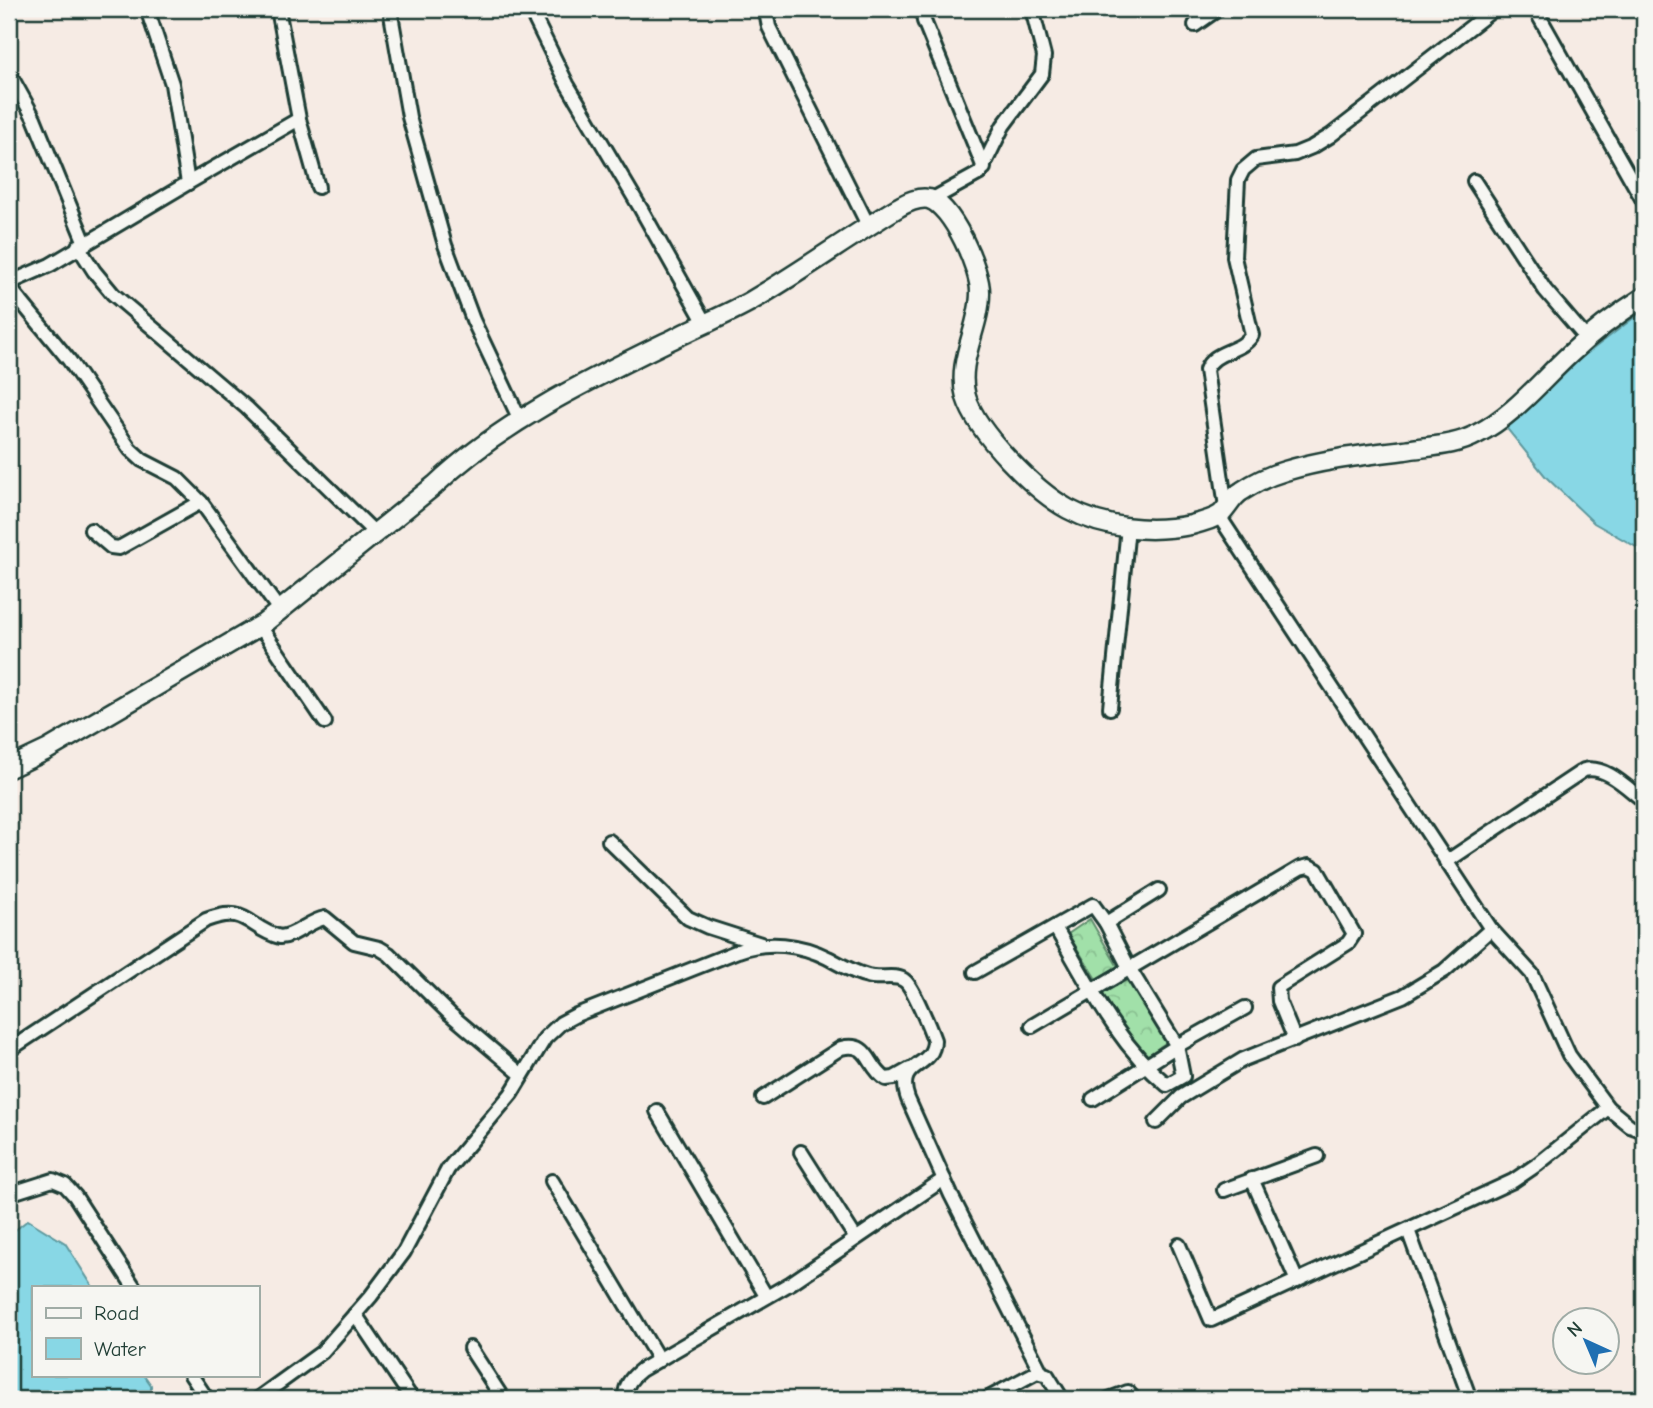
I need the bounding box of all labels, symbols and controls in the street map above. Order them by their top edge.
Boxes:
legend [32,1286,259,1376]
text: Road [94,1301,139,1325]
north arrow [1552,1306,1622,1376]
text: N [1563,1317,1587,1342]
text: Water [94,1337,147,1361]

